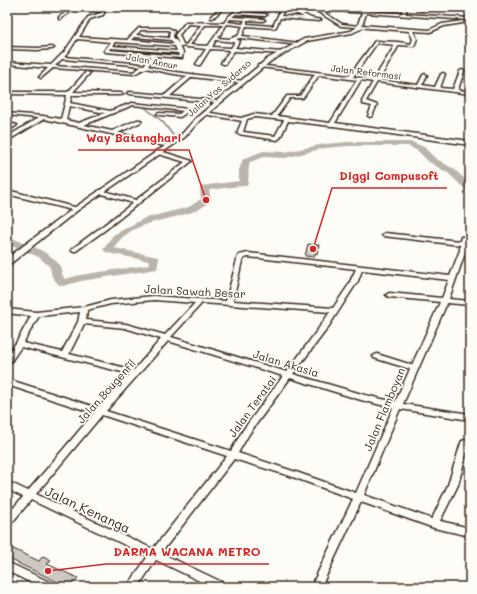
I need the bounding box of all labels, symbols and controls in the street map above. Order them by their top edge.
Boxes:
street label: Jalan Annur [125,51,179,71]
street label: Jalan Yos Sudarso [185,57,253,118]
street label: Jalan Reformasi [330,62,402,82]
callout: Way Batanghari [78,126,189,150]
text: Way Batanghari [86,129,182,145]
callout: Diggi Compusoft [332,164,447,188]
text: Diggi Compusoft [339,167,439,183]
street label: Jalan Sawah Besar [144,281,246,301]
street label: Jalan Akasia [251,346,321,380]
street label: Jalan Bougenfil [73,356,139,426]
street label: Jalan Flamboyan [360,365,408,453]
street label: Jalan Teratai [225,372,279,440]
street label: Jalan Kenanga [43,482,133,536]
callout: DARMA WACANA METRO [106,540,269,564]
text: DARMA WACANA METRO [113,543,261,559]

